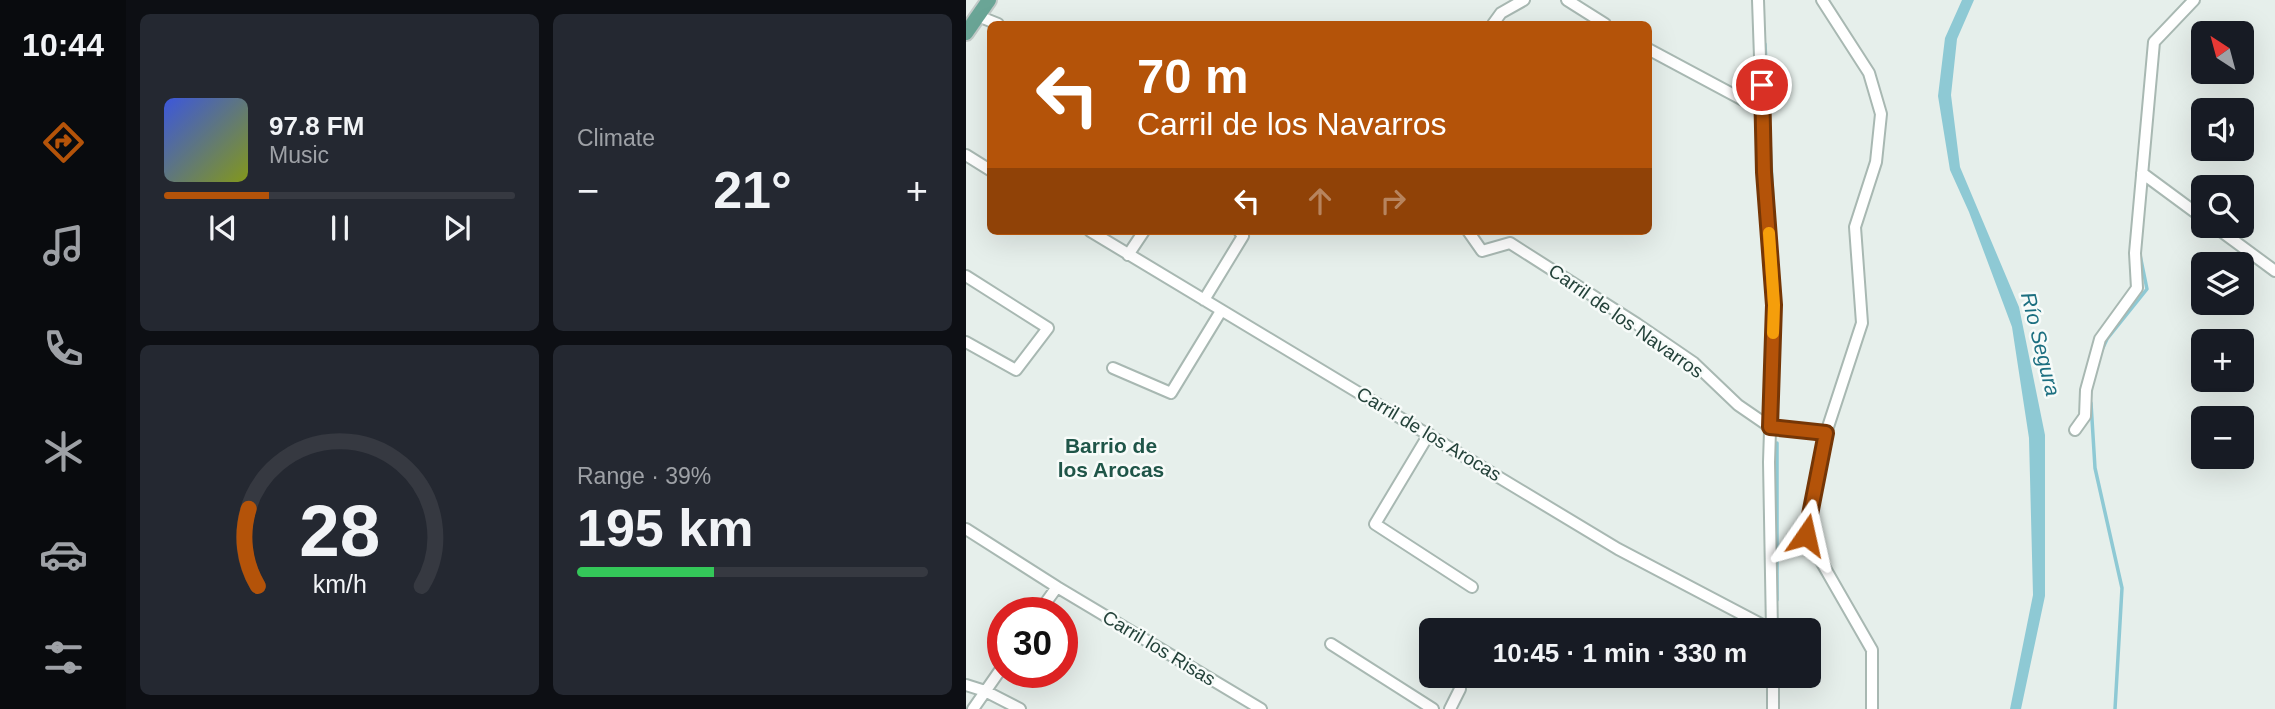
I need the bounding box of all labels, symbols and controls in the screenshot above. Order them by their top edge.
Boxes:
north arrow [2191,21,2254,84]
map controls [2191,21,2254,469]
text: 10:44 [22,27,104,63]
icon: left [1022,49,1113,140]
text: 70 m [1137,49,1249,103]
pin [1732,55,1792,115]
icon: arrive [1743,66,1781,104]
button: sound [2191,98,2254,161]
text: Carril de los Navarros [1137,106,1446,142]
text: 97.8 FM [269,111,364,141]
icon: directions [39,118,88,167]
text: Climate [577,125,655,151]
text: Music [269,142,329,168]
text: 21° [713,161,792,219]
text: − [577,170,599,212]
text: + [906,170,928,212]
button: search [2191,175,2254,238]
icon: left [1228,182,1266,220]
icon: ahead [1301,182,1339,220]
icon: right [1374,182,1412,220]
icon: previous [204,209,242,247]
icon: pause [321,209,359,247]
icon: next [438,209,476,247]
icon: music [39,221,88,270]
button: layers [2191,252,2254,315]
street label: Carril de los Navarros [1545,260,1707,382]
water label: Río Segura [2017,290,2065,398]
icon: phone [39,324,88,373]
button: + [2191,329,2254,392]
street label: Carril de los Arocas [1353,383,1505,485]
button: − [2191,406,2254,469]
icon: climate [39,427,88,476]
district label: Barrio de los Arocas [1058,434,1164,481]
text: Range · 39% [577,463,711,489]
text: 28 [299,490,380,571]
position arrow [1769,498,1843,572]
text: 195 km [577,499,753,557]
icon: car [39,530,88,579]
text: km/h [312,570,367,598]
speed limit sign: 30 [987,597,1078,688]
street label: Carril los Risas [1099,606,1219,690]
icon: filters [39,633,88,682]
text: 10:45 · 1 min · 330 m [1493,638,1747,668]

